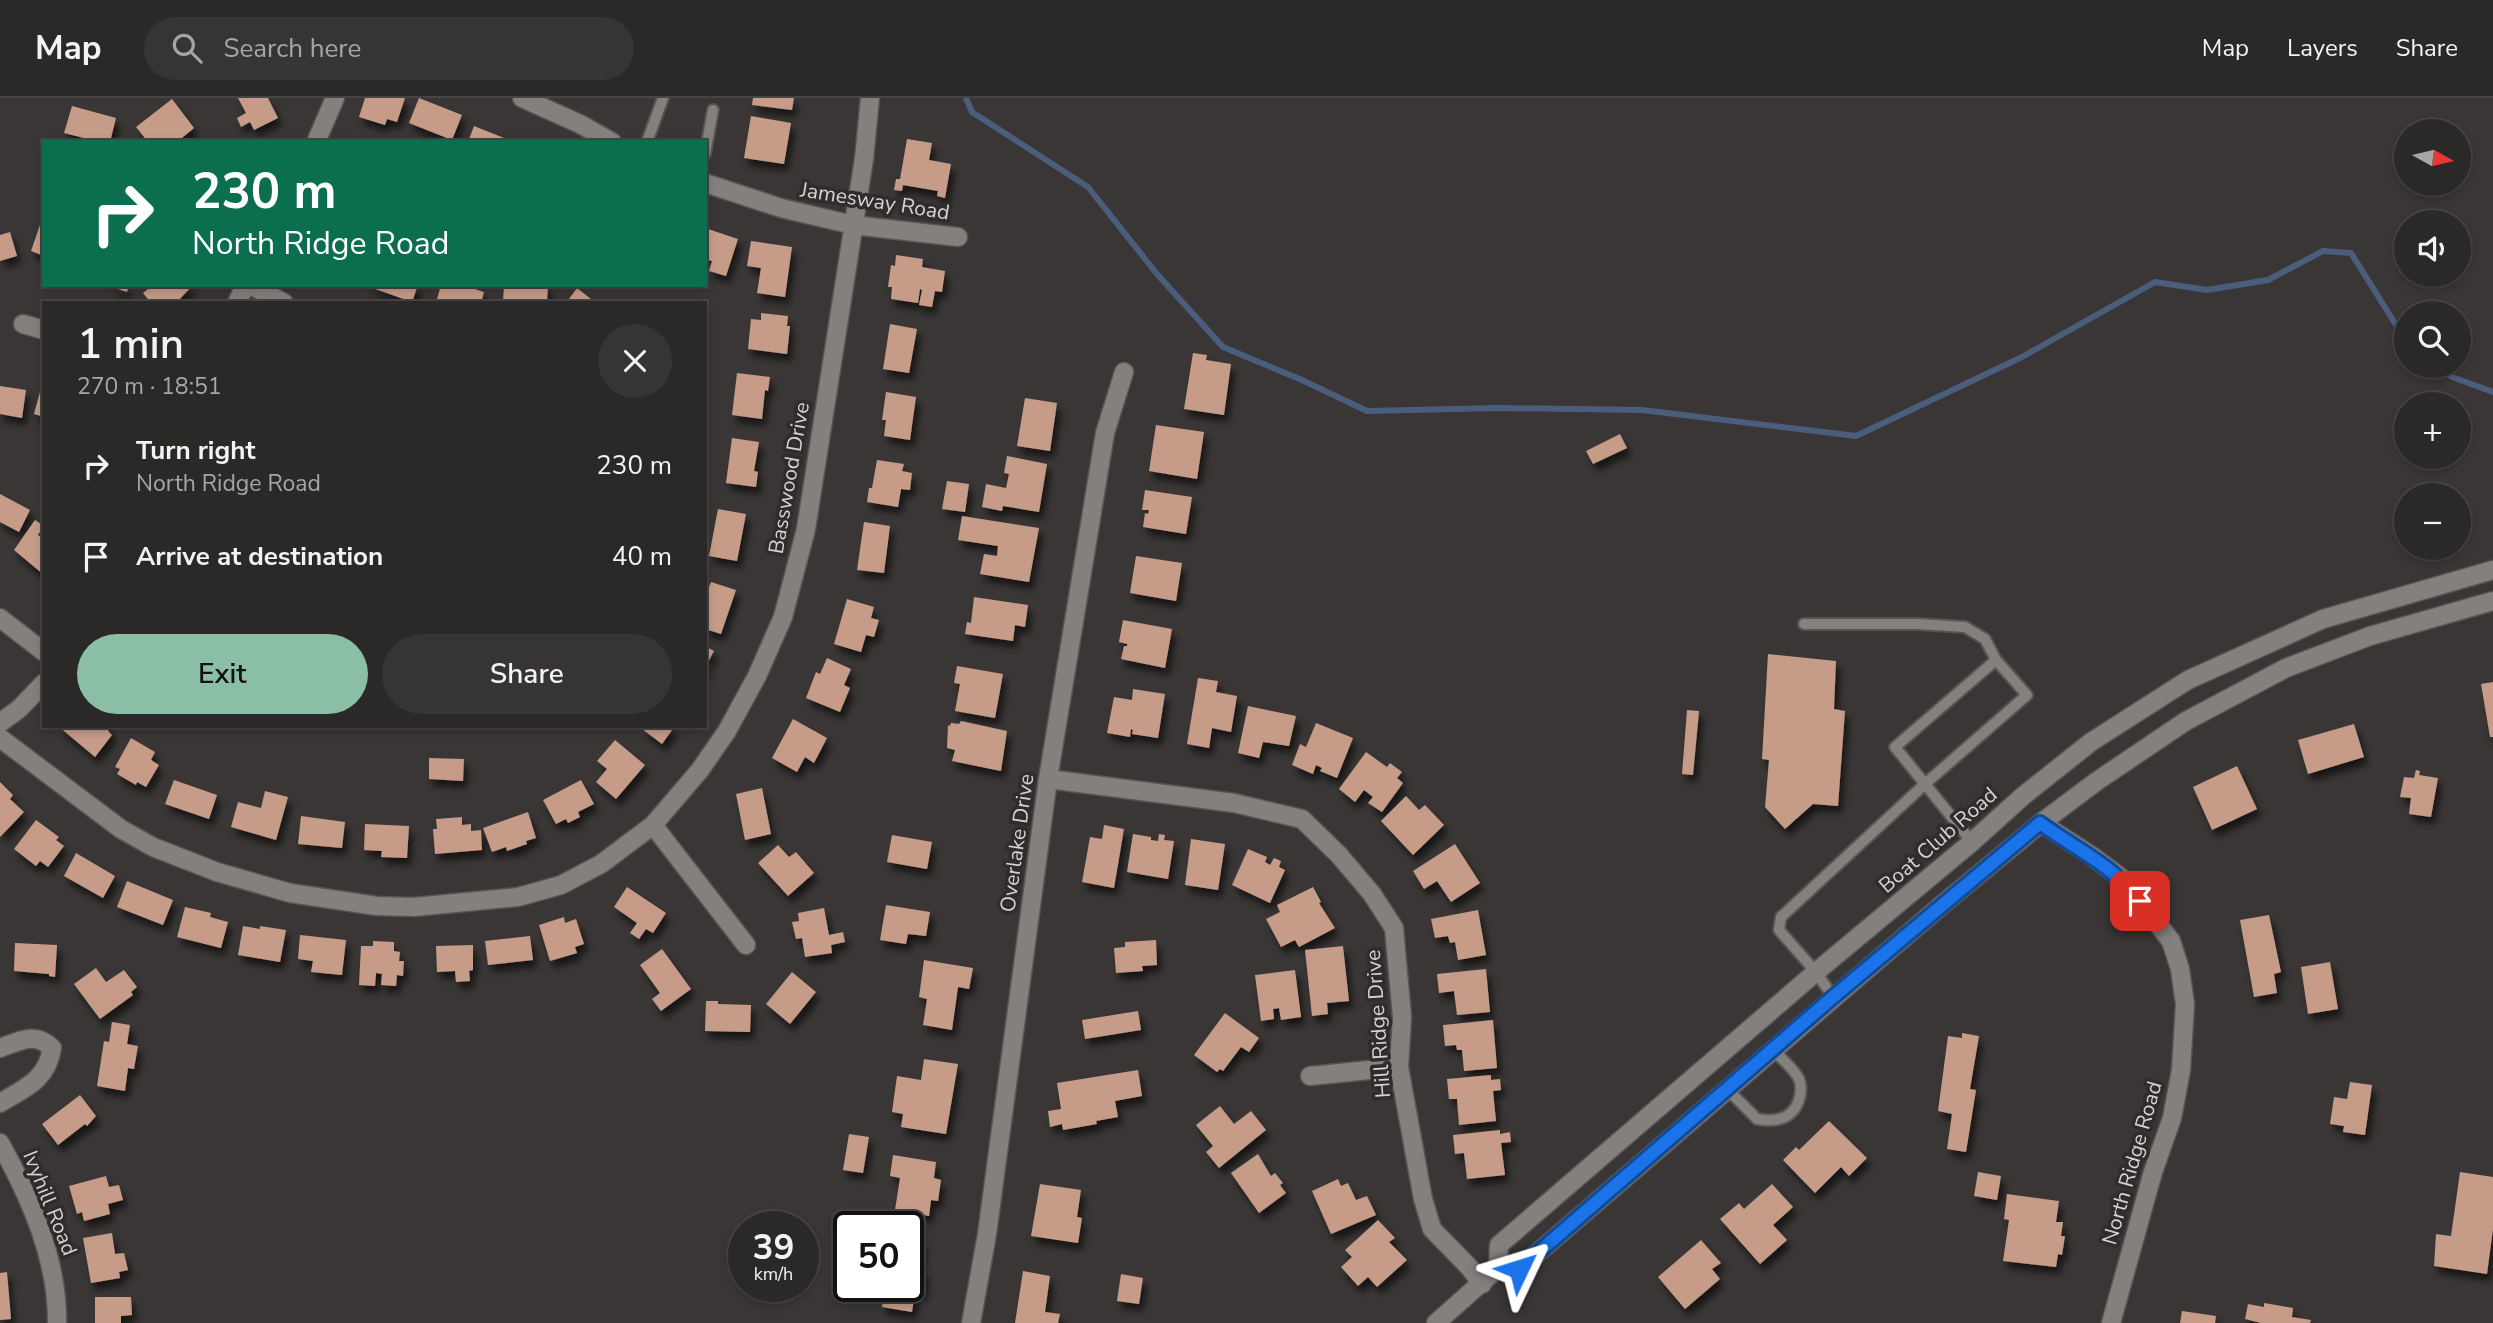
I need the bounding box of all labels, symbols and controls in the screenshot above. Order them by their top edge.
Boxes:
search box [144,17,634,80]
text: Map [35,26,102,71]
icon: search [168,29,206,67]
text: Search here [224,31,361,66]
text: Map [2202,32,2249,64]
text: Layers [2287,32,2358,64]
text: Share [2396,32,2458,64]
north arrow [2394,119,2471,196]
map controls [2394,119,2471,560]
text: 230 m [192,158,336,225]
icon: right [77,168,168,259]
street label: Jamesway Road [797,175,952,227]
button: sound [2394,210,2471,287]
text: North Ridge Road [192,222,449,265]
button: search [2394,301,2471,378]
text: 1 min [77,316,184,373]
button: close [598,324,672,398]
text: 270 m · 18:51 [77,371,222,402]
button: + [2394,392,2471,469]
street label: Basswood Drive [762,400,816,556]
text: Turn right [136,433,255,468]
icon: right [77,447,115,485]
text: 230 m [596,448,672,483]
text: North Ridge Road [136,468,321,499]
button: − [2394,483,2471,560]
icon: arrive [77,538,115,576]
text: Arrive at destination [136,539,383,574]
text: 40 m [612,539,672,574]
button: Exit [77,634,368,714]
button: Share [382,634,672,714]
street label: Overlake Drive [993,772,1041,914]
street label: Boat Club Road [1873,781,2003,899]
pin [2110,871,2170,931]
icon: arrive [2121,882,2159,920]
street label: Hill Ridge Drive [1359,949,1397,1099]
street label: North Ridge Road [2095,1078,2169,1248]
street label: Ivyhill Road [16,1146,84,1260]
speed limit sign: 50 [833,1211,924,1302]
text: 39 [752,1224,795,1271]
position arrow [1482,1232,1556,1306]
text: km/h [754,1262,793,1286]

